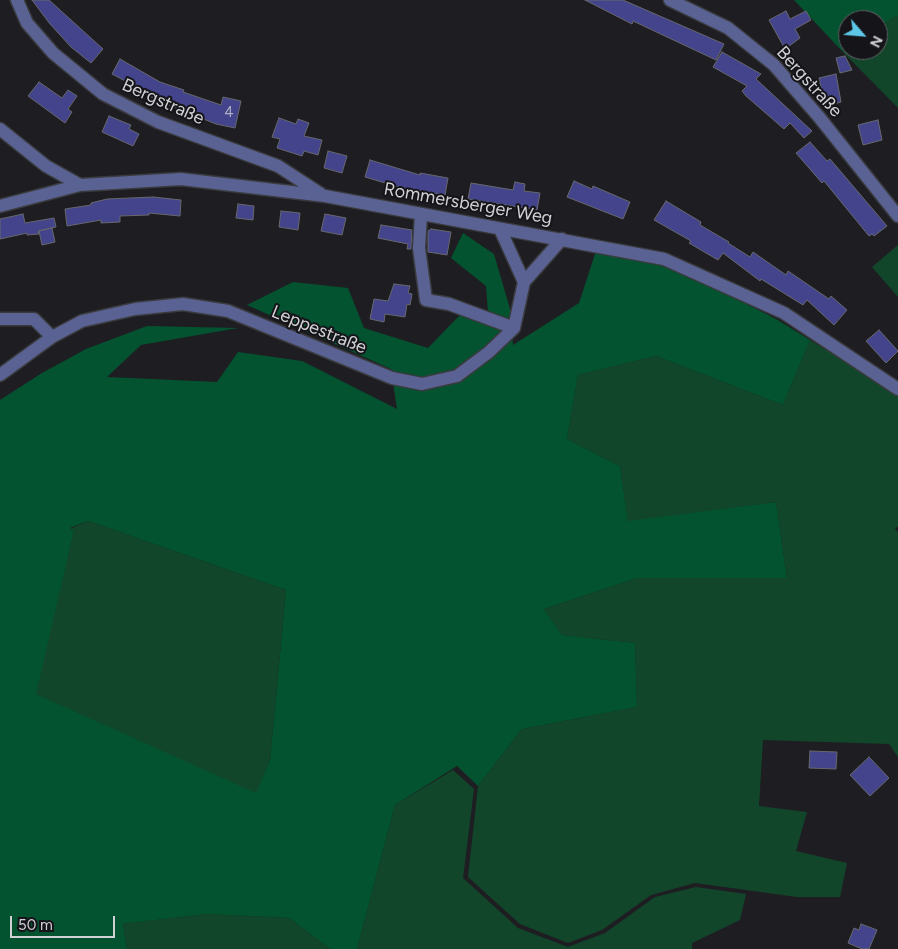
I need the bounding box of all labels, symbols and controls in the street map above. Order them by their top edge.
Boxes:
north arrow [838,10,888,60]
text: N [866,33,886,50]
street label: Bergstraße [772,42,846,122]
street label: Bergstraße [118,74,208,130]
house number: 4 [224,104,234,122]
street label: Rommersberger Weg [382,179,554,229]
street label: Leppestraße [268,301,370,359]
scale bar [12,906,118,938]
text: 50 m [18,916,53,934]

